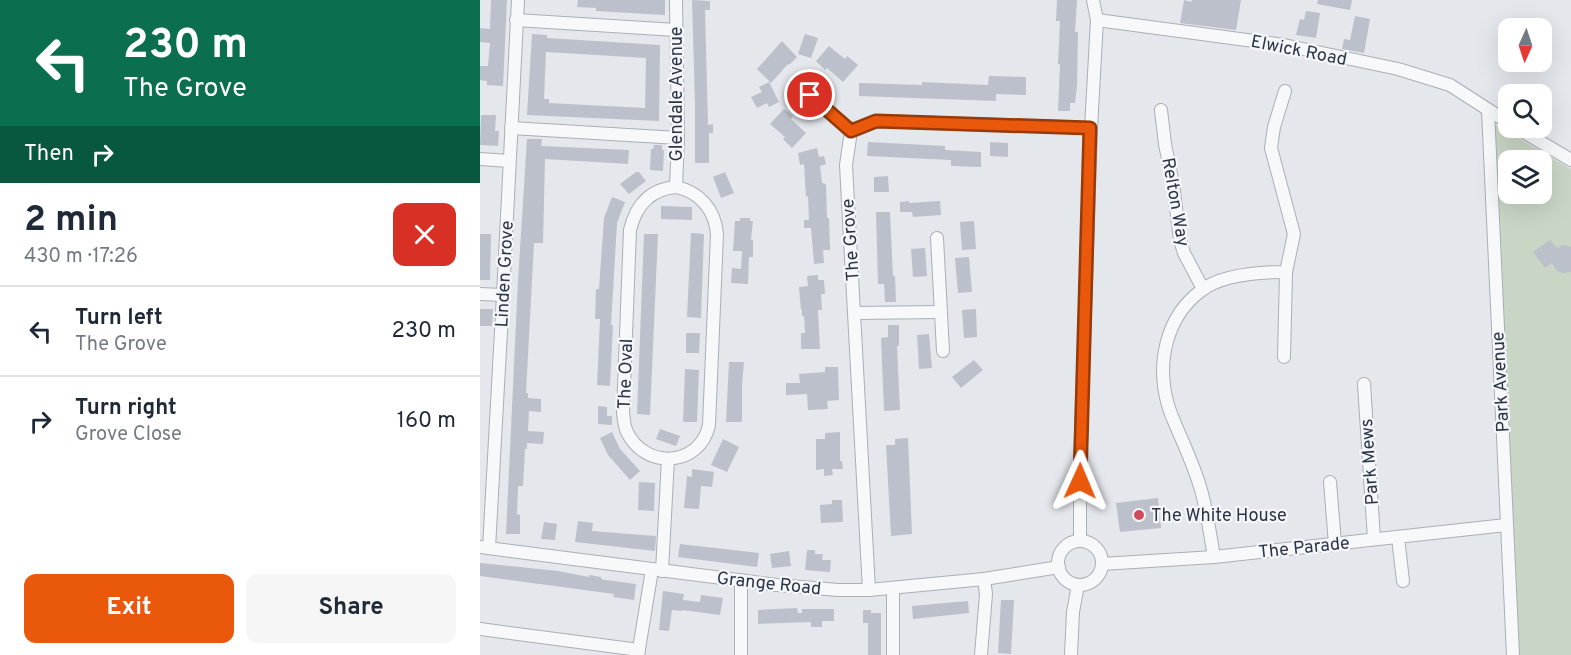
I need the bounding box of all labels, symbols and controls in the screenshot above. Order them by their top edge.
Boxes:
north arrow [1498,18,1552,72]
map controls [1498,18,1552,204]
text: 230 m [123,20,248,73]
icon: left [24,24,102,102]
street label: Glendale Avenue [666,26,689,162]
street label: Elwick Road [1249,31,1349,72]
pin [784,69,835,120]
text: The Grove [123,72,247,106]
icon: arrive [793,78,826,111]
button: search [1498,84,1552,138]
icon: right [86,138,119,171]
text: Then [24,141,74,168]
button: layers [1498,150,1552,204]
street label: Relton Way [1155,156,1194,249]
text: 2 min [24,198,118,244]
street label: The Grove [837,198,866,282]
button: close [393,203,456,266]
street label: Linden Grove [491,220,520,328]
text: 430 m · 17:26 [24,244,138,270]
text: Turn left [75,305,163,332]
icon: left [24,315,57,348]
text: 230 m [392,318,456,345]
street label: Park Avenue [1487,331,1516,433]
text: The Grove [75,332,167,358]
street label: The Oval [614,338,639,410]
text: Turn right [75,395,177,422]
icon: right [24,405,57,438]
text: 160 m [397,408,456,435]
street label: Park Mews [1356,418,1385,506]
text: Grove Close [75,422,182,448]
position arrow [1048,449,1112,513]
place label: The White House [1151,505,1287,528]
marker: The White House [1132,508,1146,522]
street label: The Parade [1257,532,1351,565]
street label: Grange Road [716,568,822,601]
button: Exit [24,574,234,643]
button: Share [246,574,456,643]

